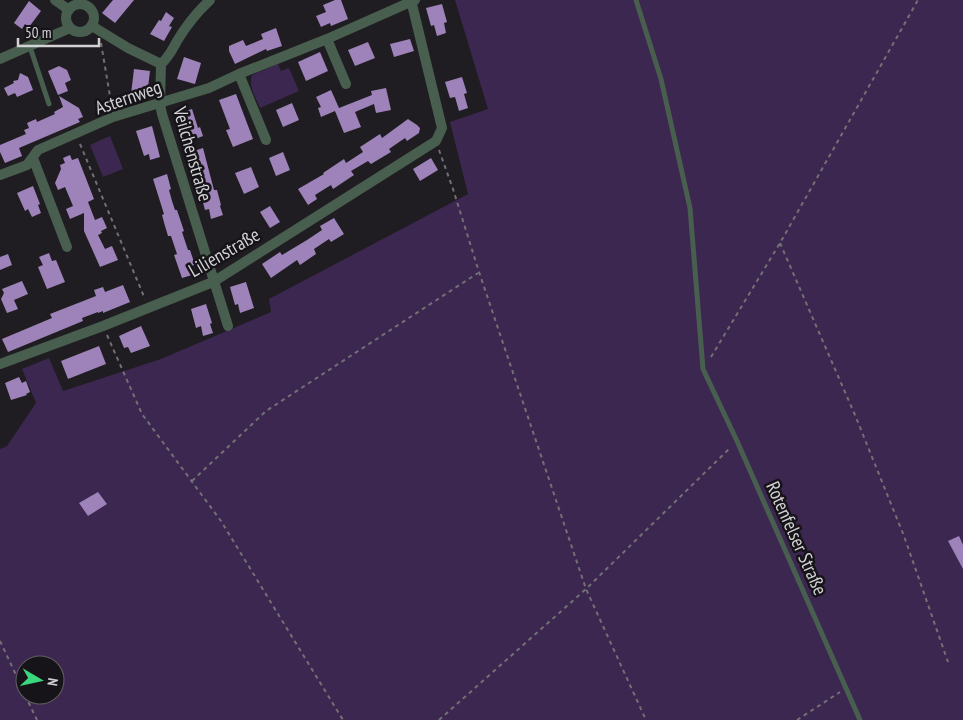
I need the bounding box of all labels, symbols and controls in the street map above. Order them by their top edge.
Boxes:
scale bar [18,15,99,47]
text: 50 m [25,23,51,42]
street label: Asternweg [92,74,164,120]
street label: Veilchenstraße [168,103,218,204]
street label: Lilienstraße [184,222,264,282]
street label: Rotenfelser Straße [761,478,833,599]
north arrow [15,655,65,705]
text: N [43,677,62,687]

